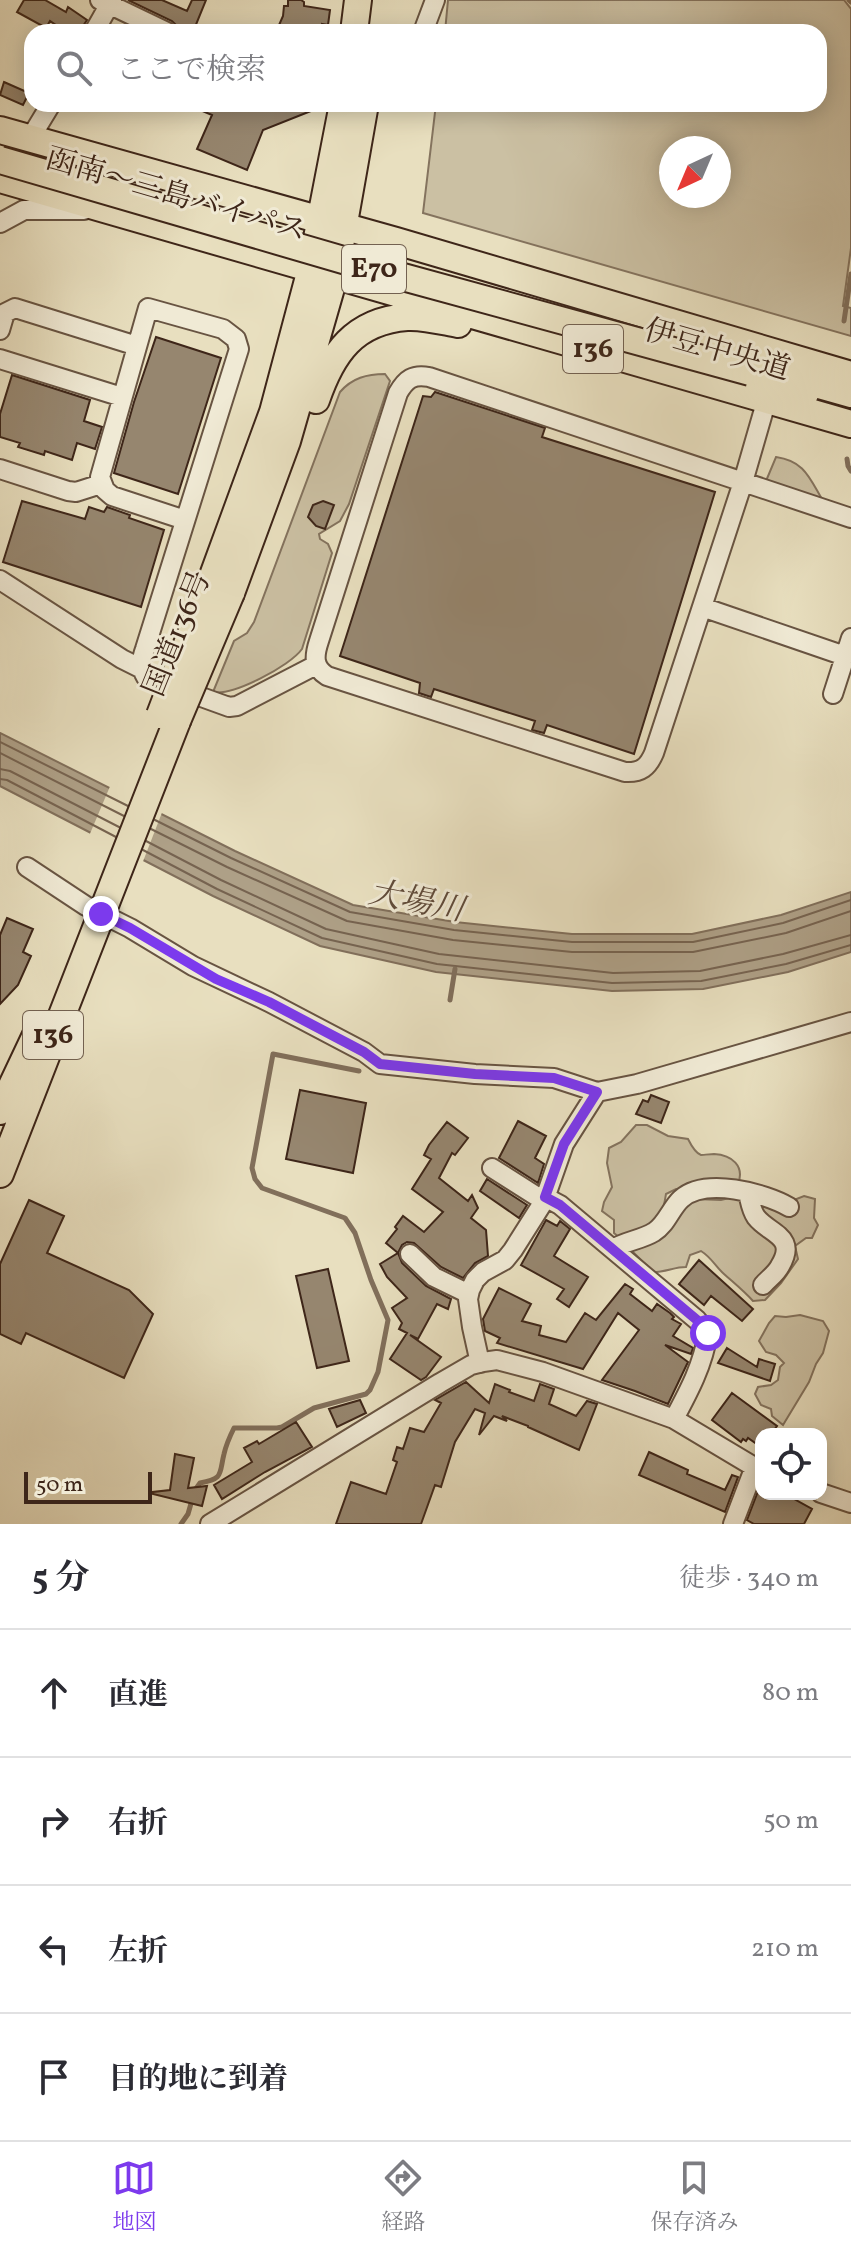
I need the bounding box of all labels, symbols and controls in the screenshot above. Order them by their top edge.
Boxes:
search box [24,24,827,112]
icon: search [52,46,96,90]
text: ここで検索 [116,50,266,92]
north arrow [659,136,731,208]
street label: 函南～三島バイパス [41,139,311,253]
road number: E70 [342,245,406,293]
street label: 伊豆中央道 [639,310,795,392]
road number: 136 [563,325,623,373]
street label: 国道136号 [134,565,222,703]
water label: 大場川 [365,872,470,934]
route end [83,896,119,932]
road number: 136 [23,1011,83,1059]
route start [690,1315,726,1351]
map controls [755,1428,827,1500]
button: locate [755,1428,827,1500]
scale bar [24,1468,152,1504]
text: 50 m [36,1470,83,1501]
text: 5 分 [32,1556,89,1603]
text: 徒歩 · 340 m [679,1561,819,1597]
icon: ahead [32,1671,76,1715]
text: 直進 [108,1675,168,1717]
text: 80 m [762,1675,819,1711]
icon: right [32,1799,76,1843]
text: 右折 [108,1803,168,1845]
text: 50 m [763,1803,819,1839]
icon: left [32,1927,76,1971]
text: 左折 [108,1931,168,1973]
text: 210 m [751,1931,819,1967]
icon: arrive [32,2055,76,2099]
text: 目的地に到着 [108,2059,288,2101]
tab: 地図 [112,2156,157,2239]
tab: 経路 [381,2156,426,2239]
tab: 保存済み [650,2156,739,2239]

